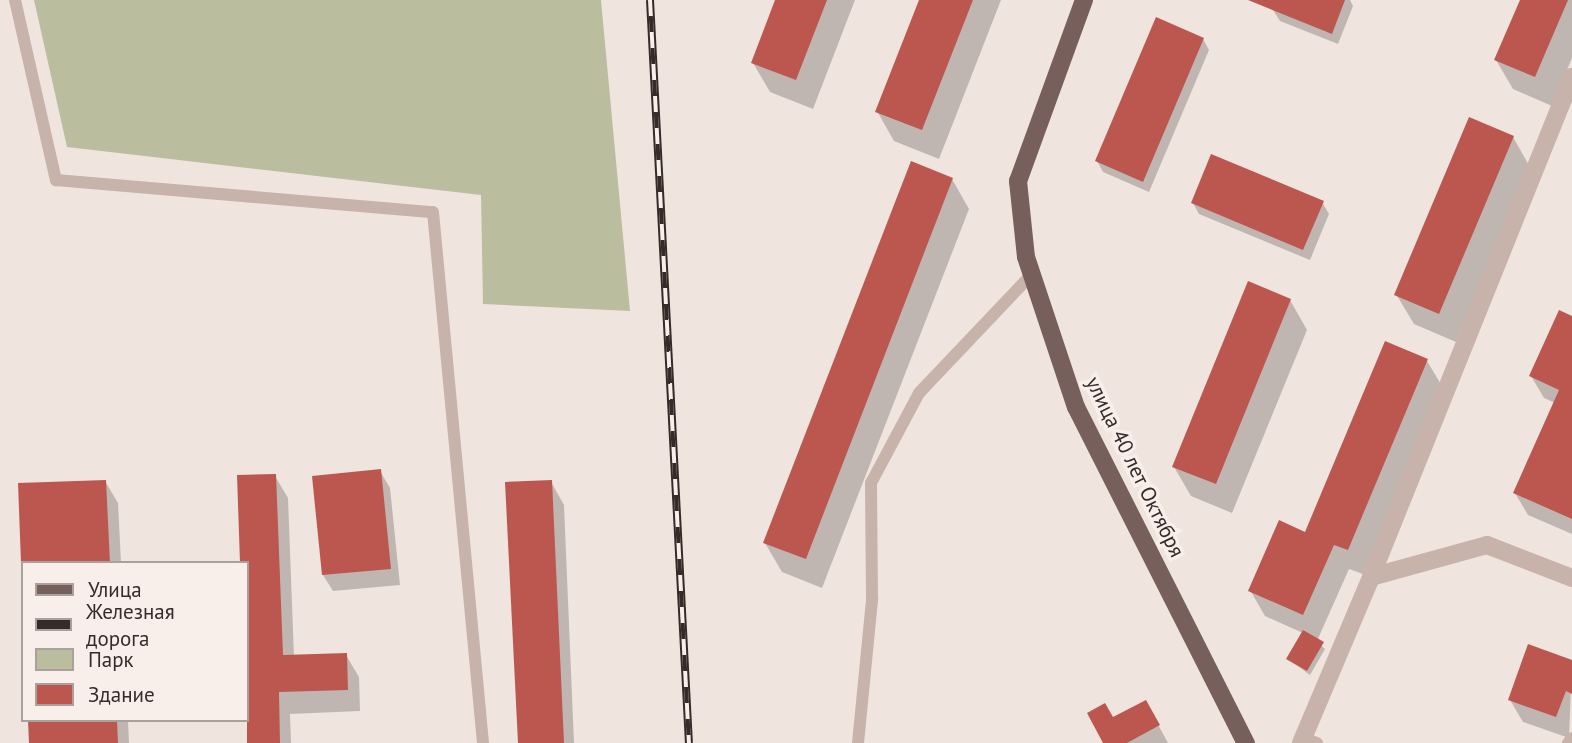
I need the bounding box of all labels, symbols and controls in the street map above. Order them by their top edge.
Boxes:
street label: улица 40 лет Октября [1080,372,1190,562]
legend [21,561,248,722]
text: Улица [88,576,142,603]
text: Железная дорога [86,598,175,652]
text: Парк [88,646,134,673]
text: Здание [88,681,155,708]

